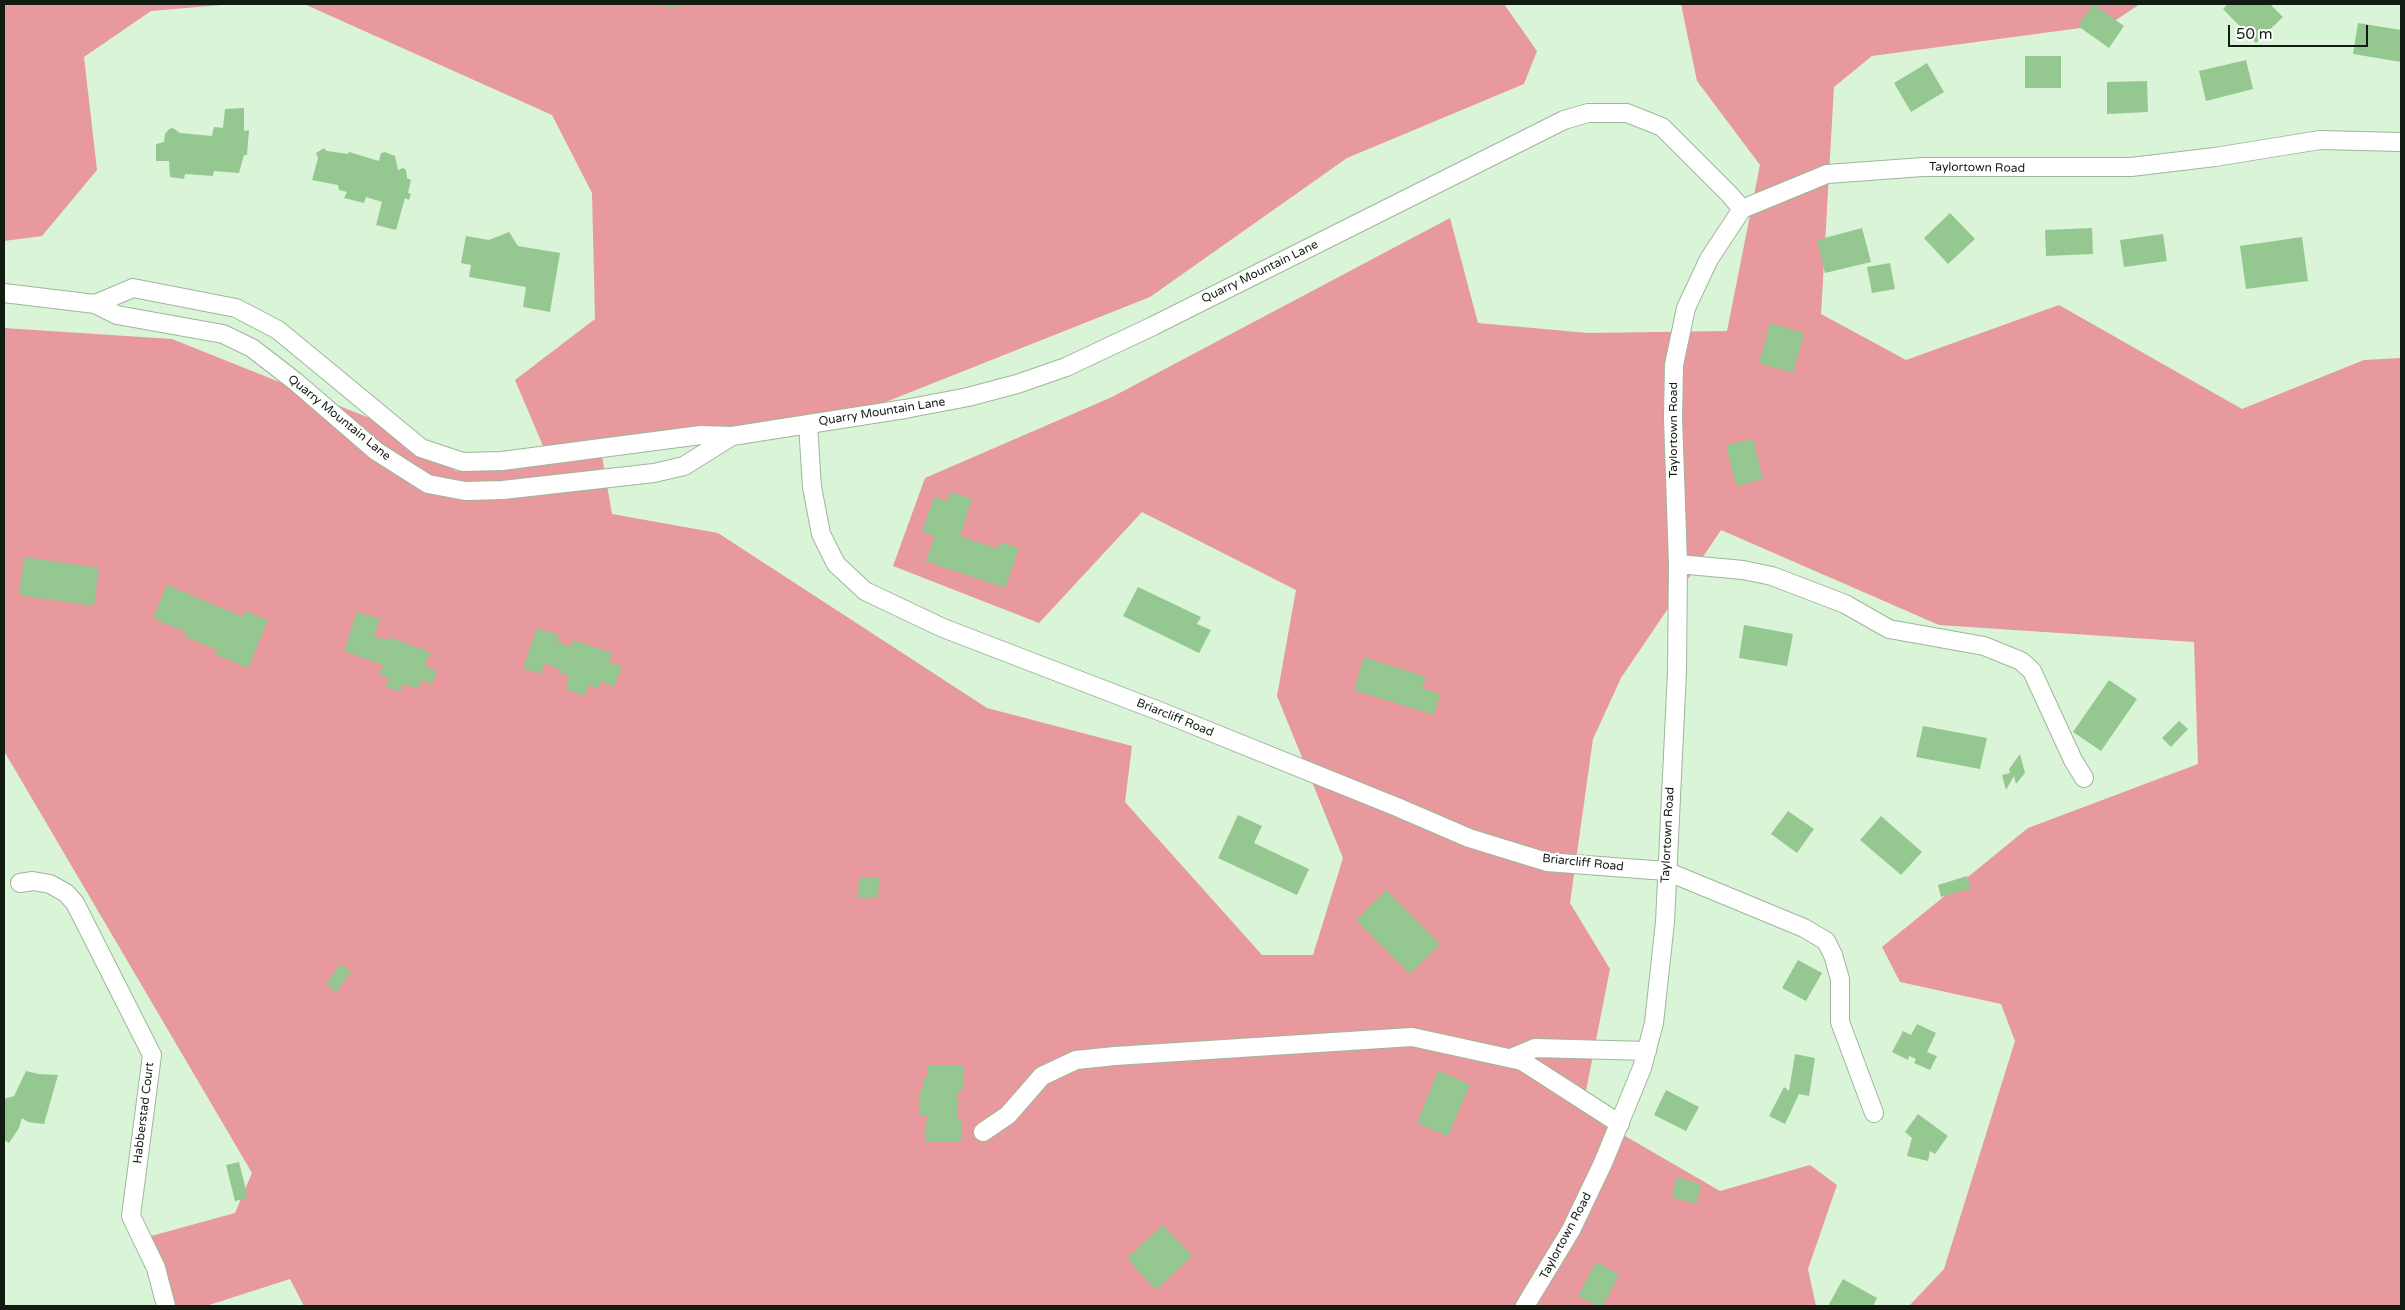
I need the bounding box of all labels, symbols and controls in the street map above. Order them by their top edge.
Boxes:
scale bar [2230,15,2370,47]
text: 50 m [2236,25,2273,43]
street label: Taylortown Road [1929,160,2025,176]
street label: Quarry Mountain Lane [1199,237,1321,307]
street label: Quarry Mountain Lane [285,372,393,464]
street label: Taylortown Road [1667,382,1681,478]
street label: Quarry Mountain Lane [818,395,946,429]
street label: Briarcliff Road [1134,696,1216,740]
street label: Taylortown Road [1658,787,1678,883]
street label: Briarcliff Road [1542,852,1624,874]
street label: Habberstad Court [131,1062,157,1164]
street label: Taylortown Road [1537,1190,1595,1282]

